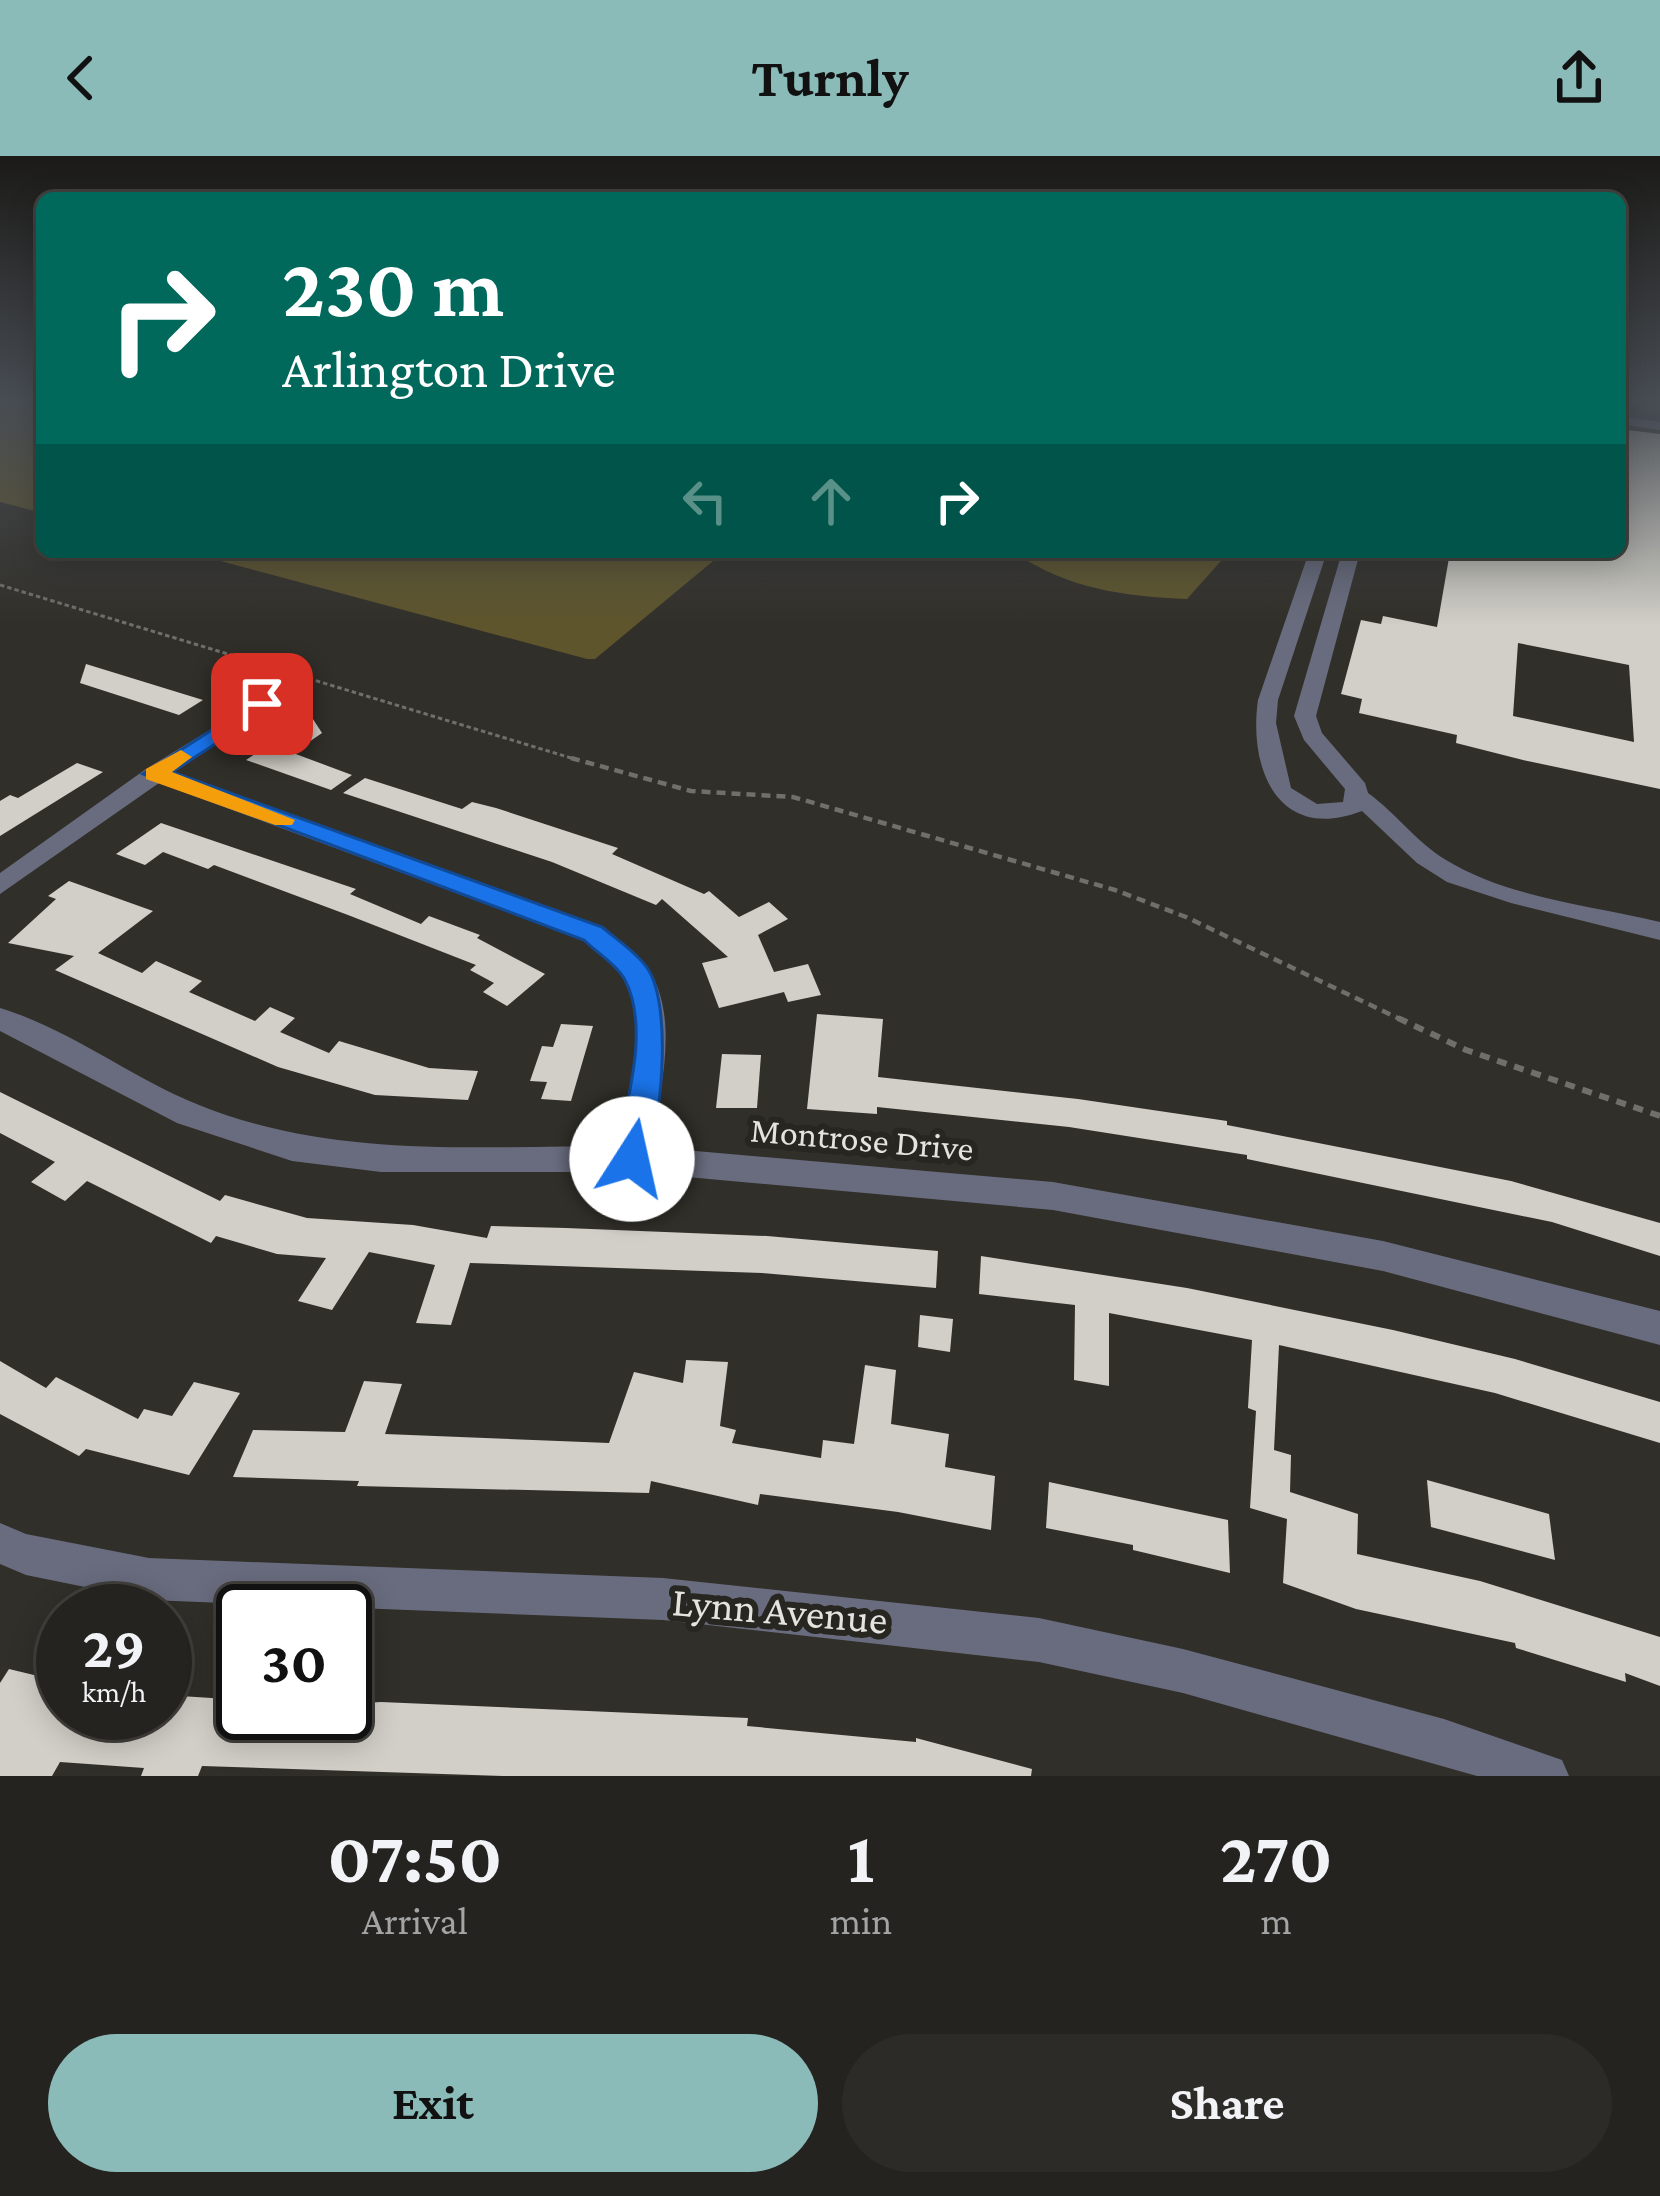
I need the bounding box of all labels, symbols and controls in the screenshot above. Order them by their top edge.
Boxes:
icon: back [48,45,114,111]
icon: share [1546,45,1612,111]
text: Turnly [751,48,909,108]
icon: right [84,240,240,396]
text: 230 m [282,241,504,334]
text: Arlington Drive [282,339,616,399]
icon: left [672,468,738,534]
icon: ahead [798,468,864,534]
icon: right [924,468,990,534]
pin [211,653,313,755]
icon: arrive [229,671,295,737]
position arrow [569,1096,695,1222]
street label: Montrose Drive [749,1109,975,1169]
street label: Lynn Avenue [670,1577,890,1643]
speed limit sign: 30 [216,1584,372,1740]
text: 29 [82,1613,146,1680]
text: km/h [82,1675,146,1708]
text: 07:50 [328,1817,502,1897]
text: 1 [848,1817,874,1897]
text: 270 [1220,1817,1332,1897]
text: Arrival [362,1899,468,1942]
text: min [830,1899,892,1942]
text: m [1260,1899,1292,1942]
button: Exit [48,2034,818,2172]
button: Share [842,2034,1612,2172]

